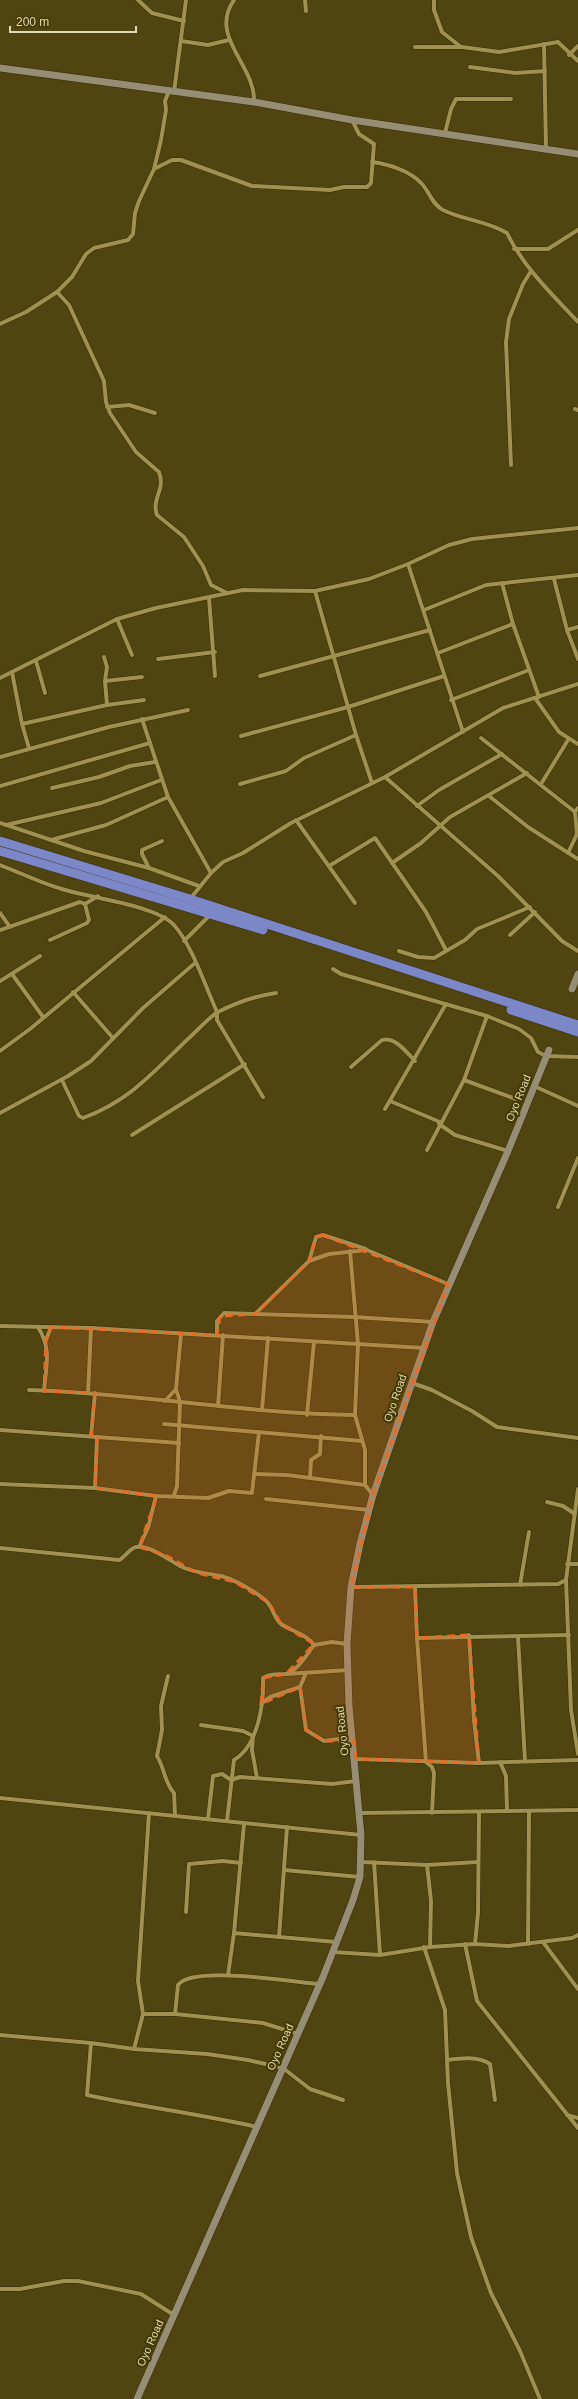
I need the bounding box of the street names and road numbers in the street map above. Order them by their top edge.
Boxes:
street label: Oyo Road [503,1073,533,1123]
street label: Oyo Road [381,1373,409,1423]
street label: Oyo Road [333,1706,351,1756]
street label: Oyo Road [264,2022,296,2072]
street label: Oyo Road [134,2318,166,2368]

